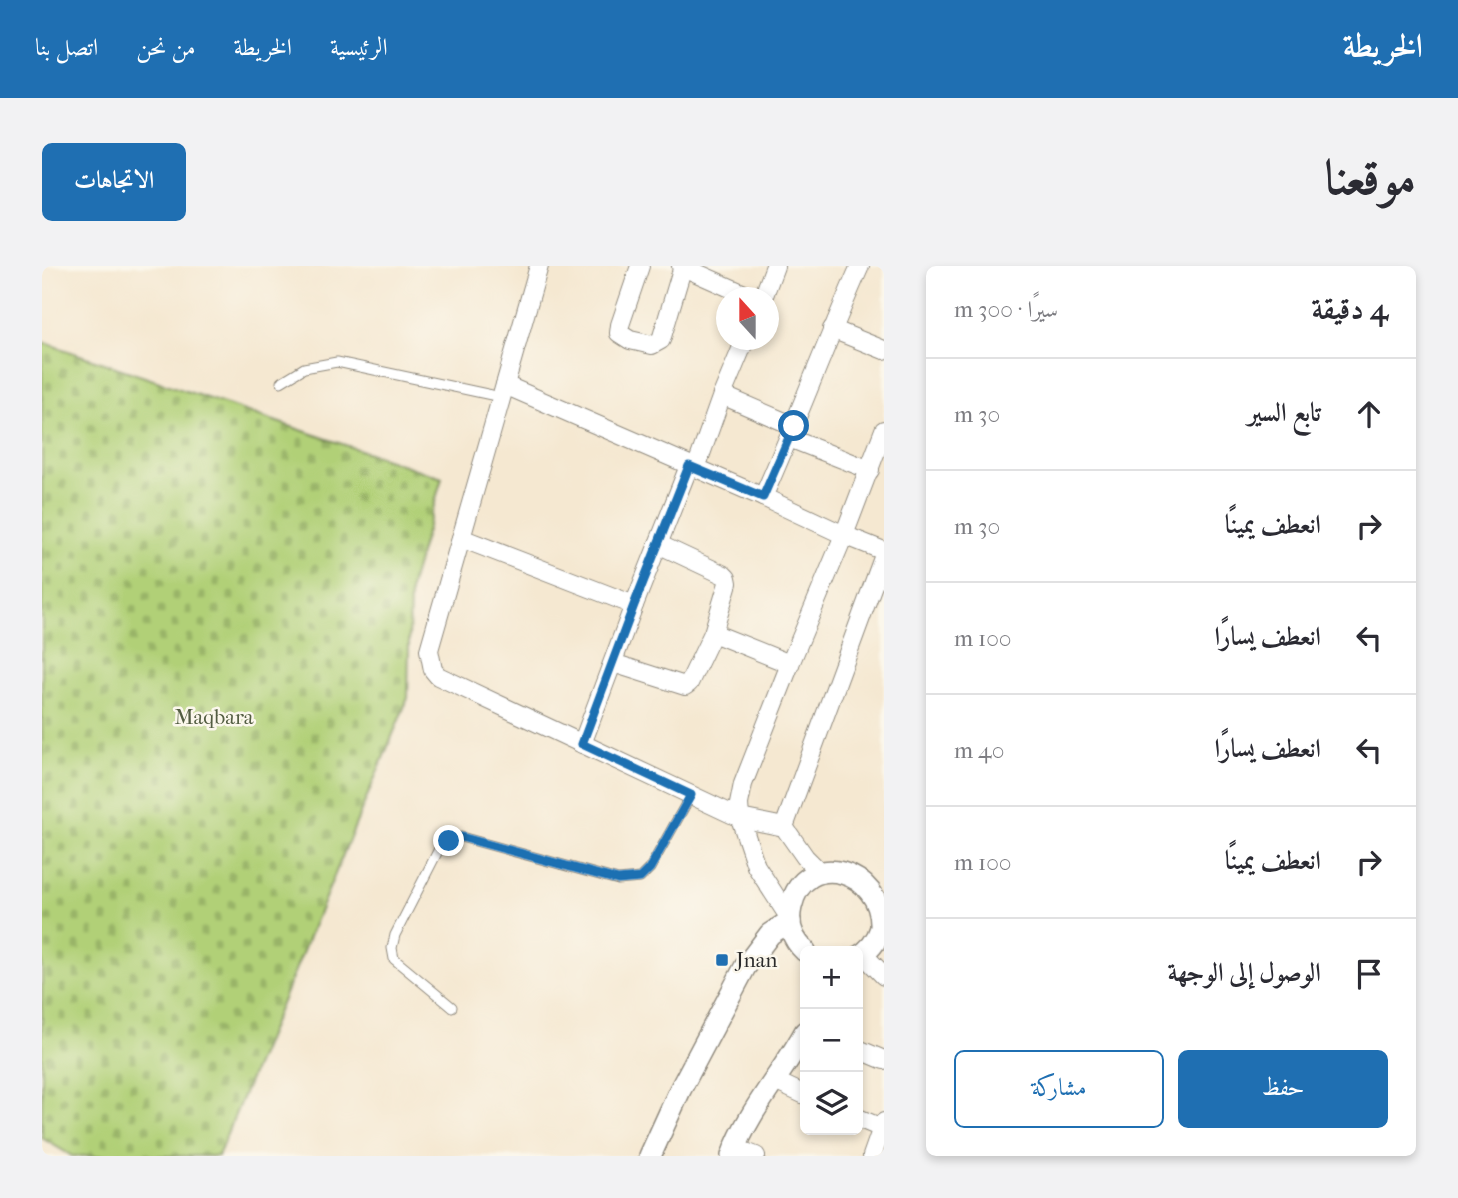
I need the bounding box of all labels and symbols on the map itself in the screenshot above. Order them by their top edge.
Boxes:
north arrow [716,287,779,350]
route start [778,410,809,441]
park label: Maqbara [174,705,254,729]
route end [433,825,464,856]
place label: Jnan [734,948,778,972]
marker: Jnan [714,952,730,968]

